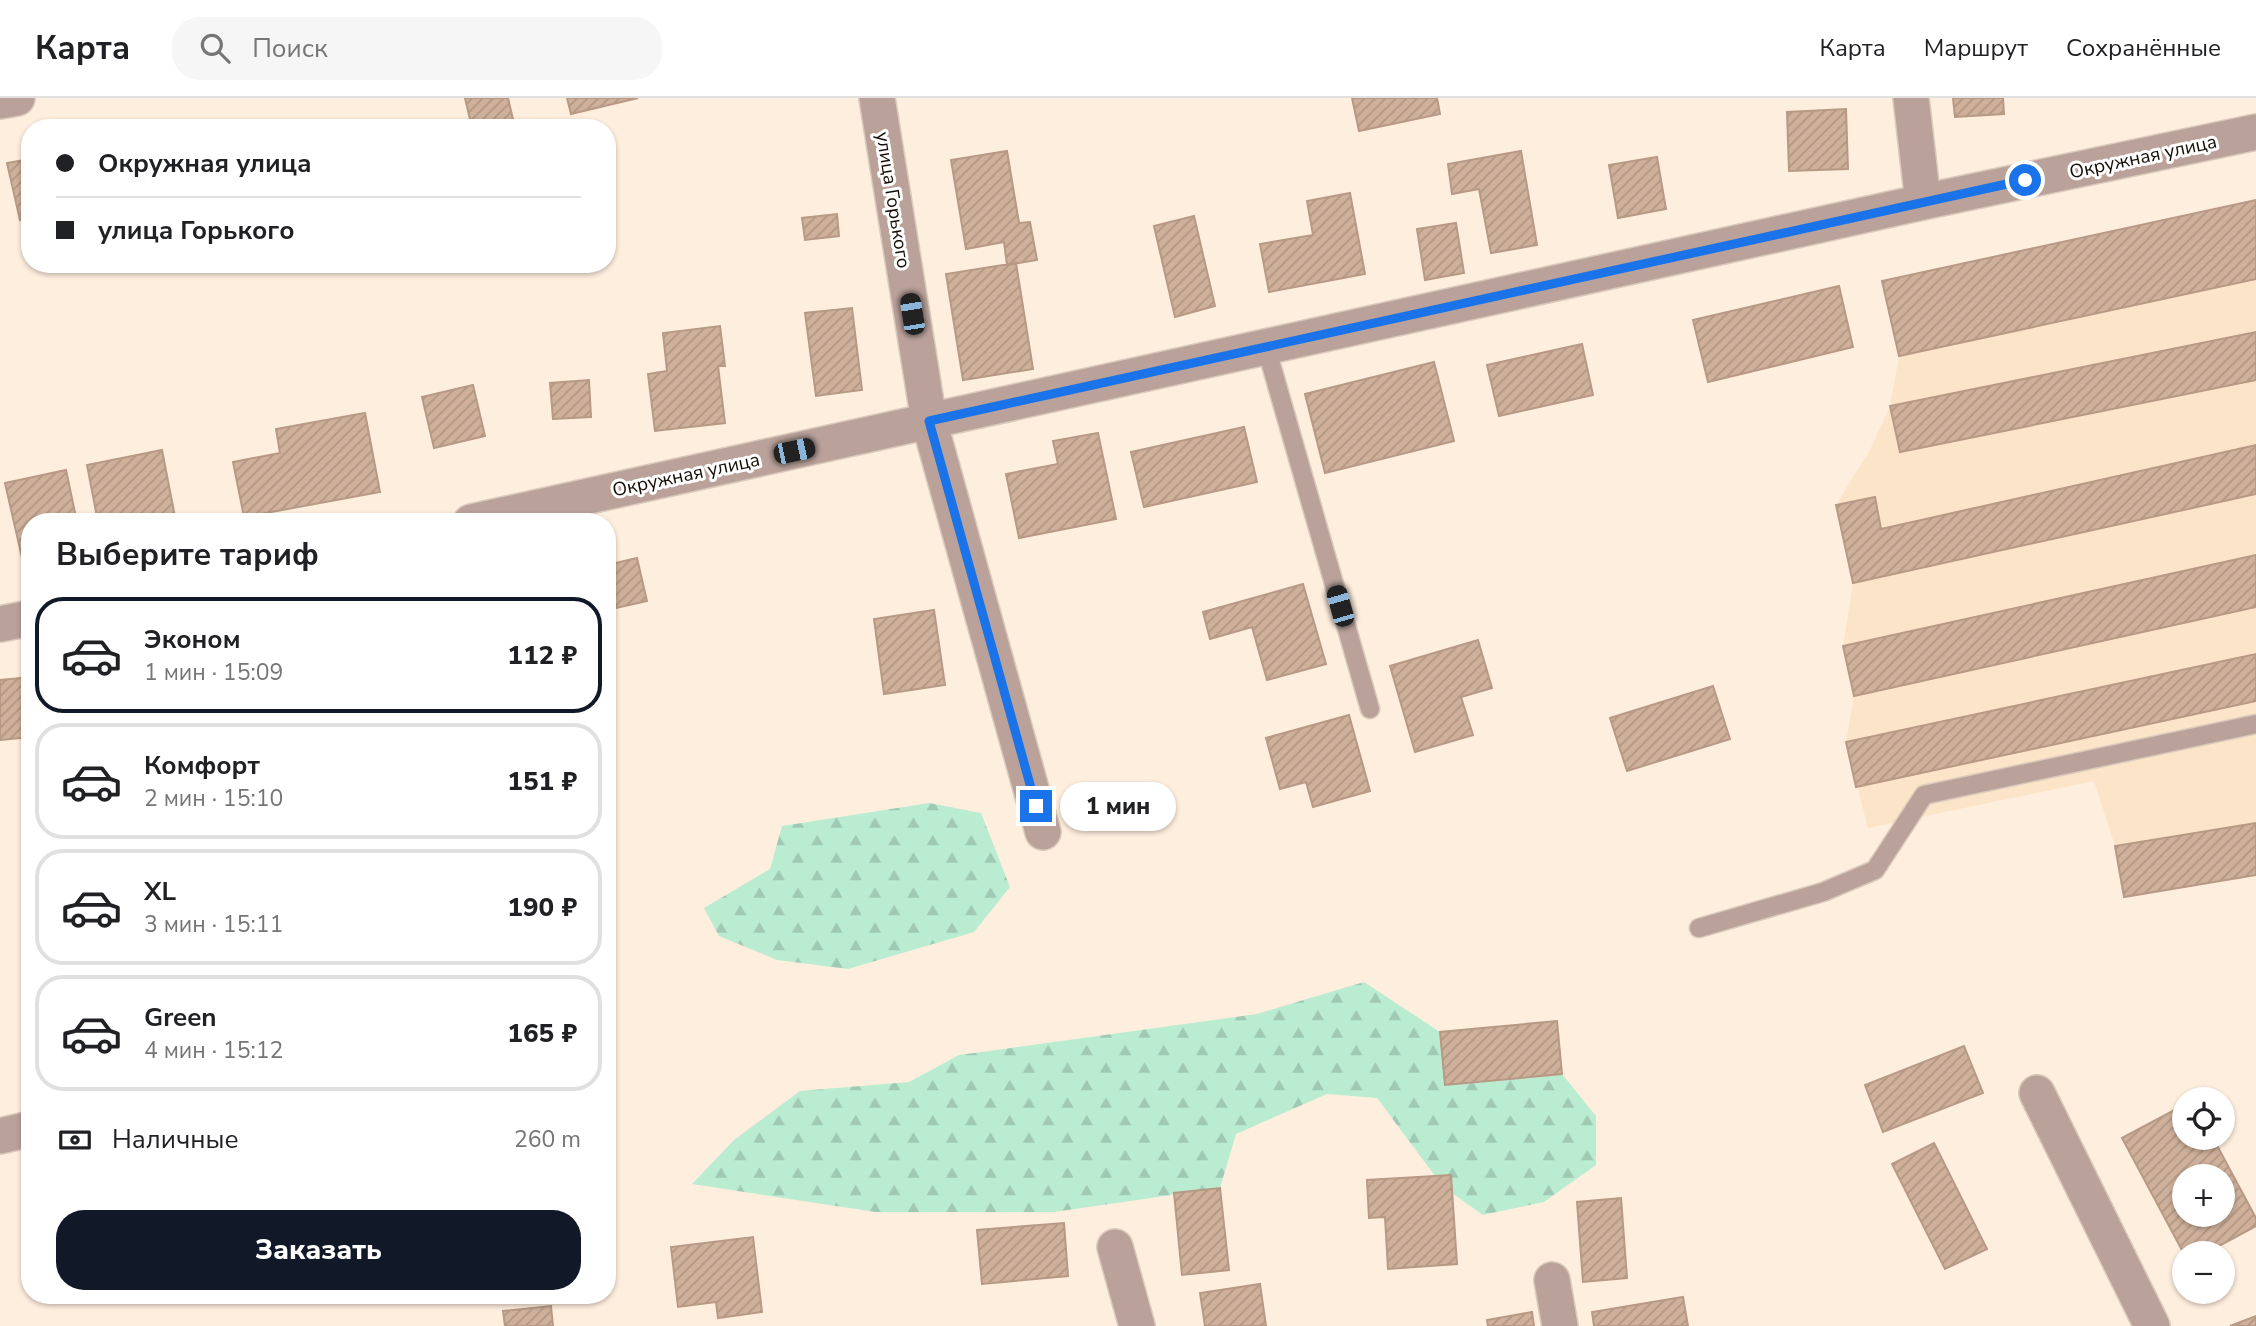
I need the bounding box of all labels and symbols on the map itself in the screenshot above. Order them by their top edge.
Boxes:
street label: Окружная улица [2067,129,2219,185]
street label: улица Горького [869,130,917,270]
route start [2009,164,2041,196]
car [899,292,926,336]
car [772,436,817,466]
street label: Окружная улица [610,447,762,503]
car [1325,583,1356,629]
callout: 1 мин [1060,782,1176,830]
route end [1020,790,1052,822]

